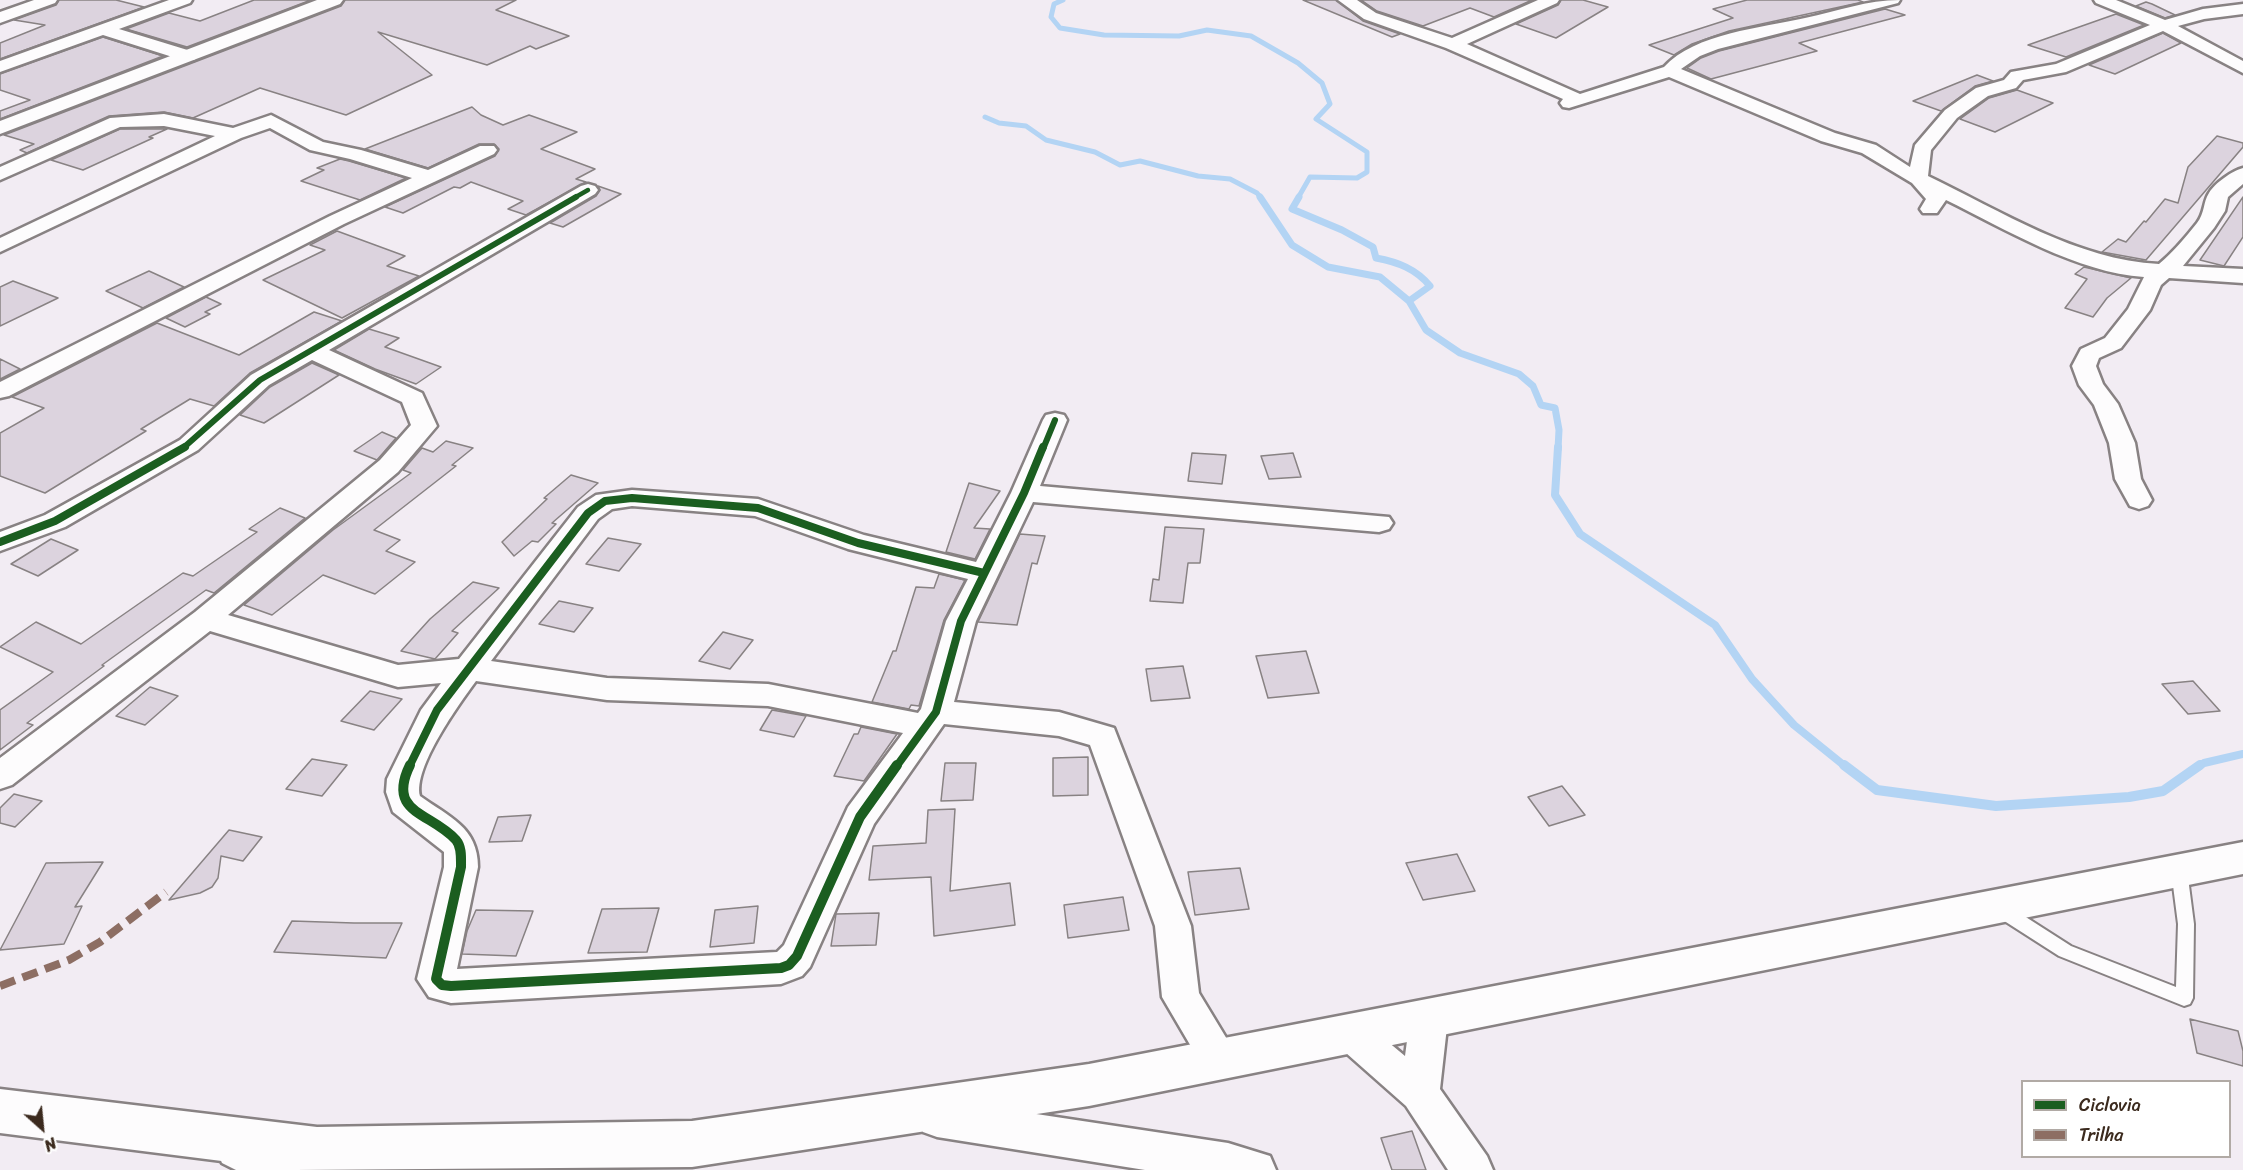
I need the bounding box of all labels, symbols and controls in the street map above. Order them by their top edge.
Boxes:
legend [2021,1080,2231,1158]
text: Ciclovia [2079,1089,2141,1121]
north arrow [12,1098,72,1158]
text: Trilha [2079,1119,2123,1151]
text: N [39,1129,62,1160]

